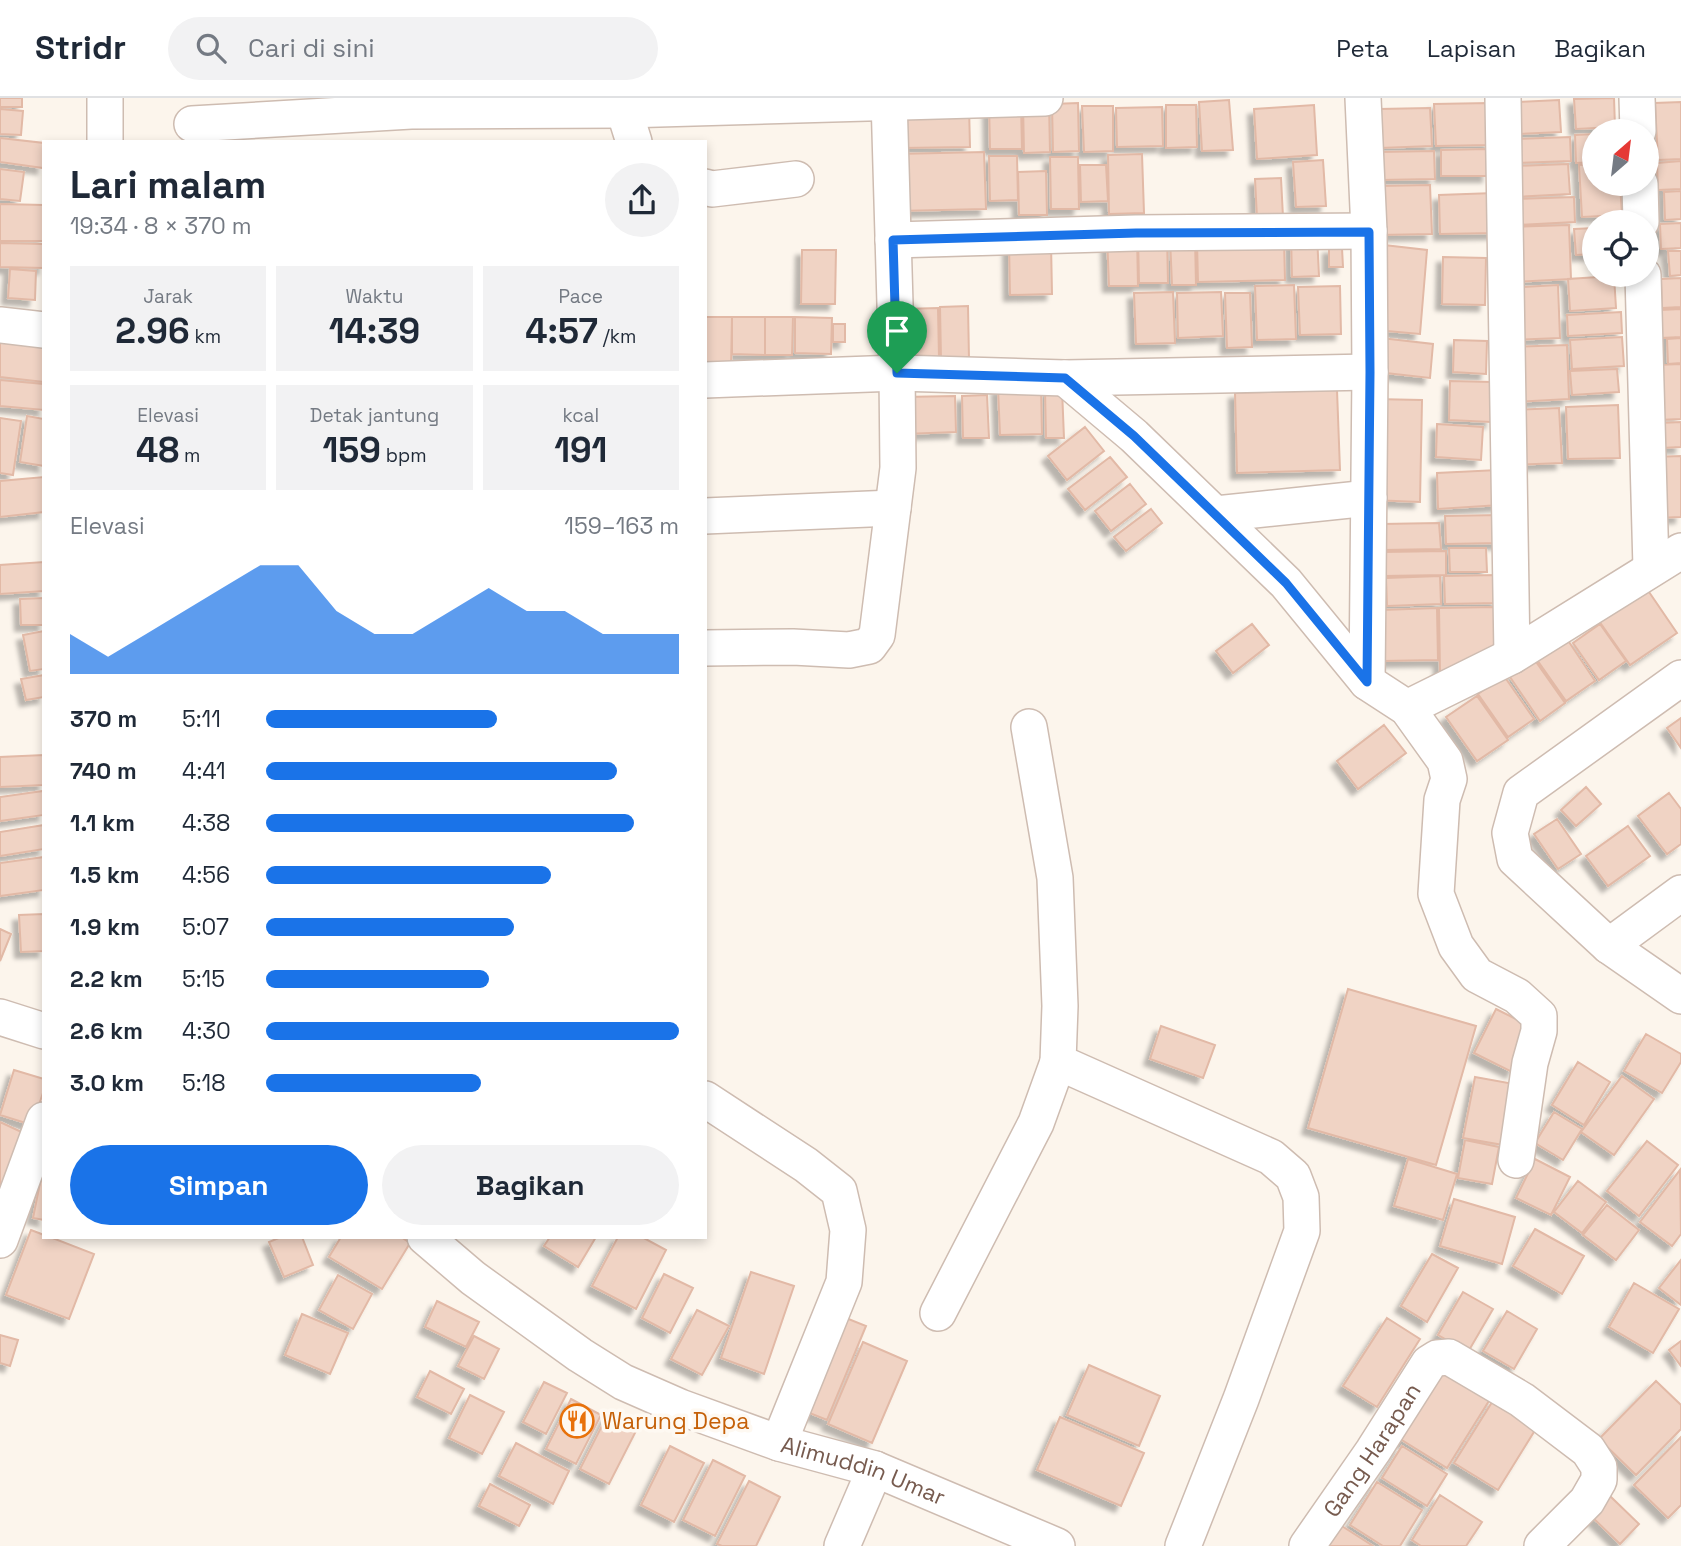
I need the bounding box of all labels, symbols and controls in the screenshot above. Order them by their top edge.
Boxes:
search box [168,17,658,80]
text: Stridr [35,27,126,69]
icon: search [192,29,230,67]
text: Cari di sini [248,31,375,65]
text: Peta [1336,33,1389,64]
text: Lapisan [1427,33,1516,64]
text: Bagikan [1554,33,1646,64]
north arrow [1582,119,1659,196]
map controls [1582,119,1659,287]
text: Lari malam [70,161,266,209]
button: share [605,163,679,237]
button: locate [1582,210,1659,287]
text: 19:34 · 8 × 370 m [70,211,251,241]
text: Jarak [143,284,193,309]
text: Waktu [346,284,403,309]
text: Pace [559,284,603,309]
pin [867,301,927,373]
text: 2.96 [115,309,190,353]
text: 14:39 [329,309,420,353]
text: 4:57 [525,309,598,353]
icon: arrive [878,312,916,350]
text: km [190,324,221,349]
text: /km [598,324,636,349]
text: Elevasi [137,403,199,428]
text: Detak jantung [310,403,439,428]
text: kcal [562,403,599,428]
text: 48 [136,428,179,472]
text: 159 [322,428,381,472]
text: 191 [554,428,607,472]
text: m [179,443,200,468]
text: bpm [381,443,427,468]
text: Elevasi [70,511,145,541]
text: 159–163 m [564,511,679,541]
text: 370 m [70,704,137,734]
text: 5:11 [182,704,221,734]
text: 740 m [70,756,137,786]
text: 4:41 [182,756,226,786]
text: 1.1 km [70,808,135,838]
text: 4:38 [182,808,230,838]
text: 1.5 km [70,860,140,890]
text: 4:56 [182,860,230,890]
text: 1.9 km [70,912,140,942]
text: 5:07 [182,912,229,942]
text: 2.2 km [70,964,143,994]
text: 5:15 [182,964,225,994]
text: 2.6 km [70,1016,143,1046]
text: 4:30 [182,1016,231,1046]
text: 3.0 km [70,1068,144,1098]
text: 5:18 [182,1068,226,1098]
button: Simpan [70,1145,368,1225]
button: Bagikan [382,1145,679,1225]
street label: Gang Harapan [1317,1377,1427,1523]
restaurant icon: Warung Depa [558,1402,596,1440]
place label: Warung Depa [602,1406,750,1436]
street label: Alimuddin Umar [778,1429,950,1512]

